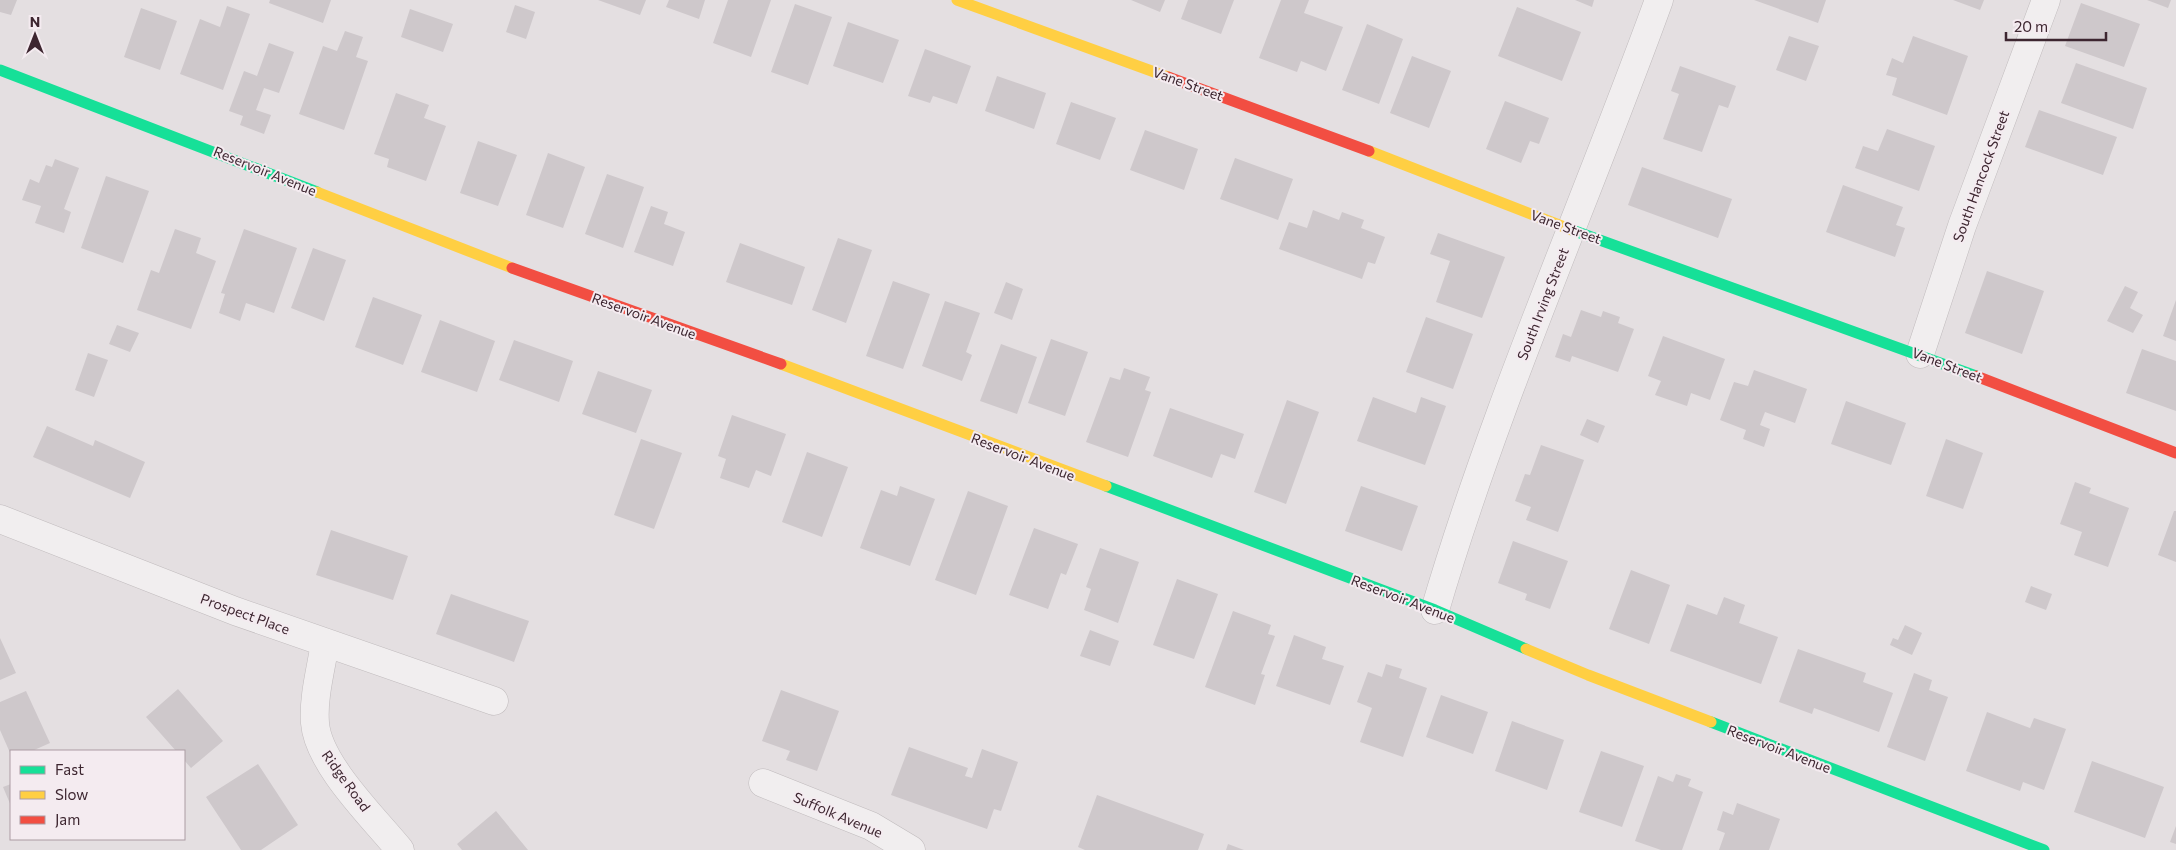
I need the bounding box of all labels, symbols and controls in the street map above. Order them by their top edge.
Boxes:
north arrow [10,10,60,60]
scale bar [2006,10,2106,42]
text: N [30,13,40,30]
text: 20 m [2014,17,2048,35]
street label: Vane Street [1151,63,1226,104]
street label: South Hancock Street [1949,108,2012,244]
street label: Reservoir Avenue [211,142,319,199]
street label: Vane Street [1529,206,1604,247]
street label: South Irving Street [1513,245,1572,362]
street label: Reservoir Avenue [590,289,699,342]
street label: Vane Street [1910,343,1985,386]
street label: Reservoir Avenue [969,429,1077,484]
street label: Reservoir Avenue [1349,571,1457,626]
street label: Prospect Place [198,590,292,638]
street label: Reservoir Avenue [1725,721,1833,776]
street label: Ridge Road [319,747,374,815]
legend [10,750,185,840]
text: Fast [55,760,84,778]
text: Slow [55,785,88,803]
street label: Suffolk Avenue [791,788,885,841]
text: Jam [55,810,80,828]

